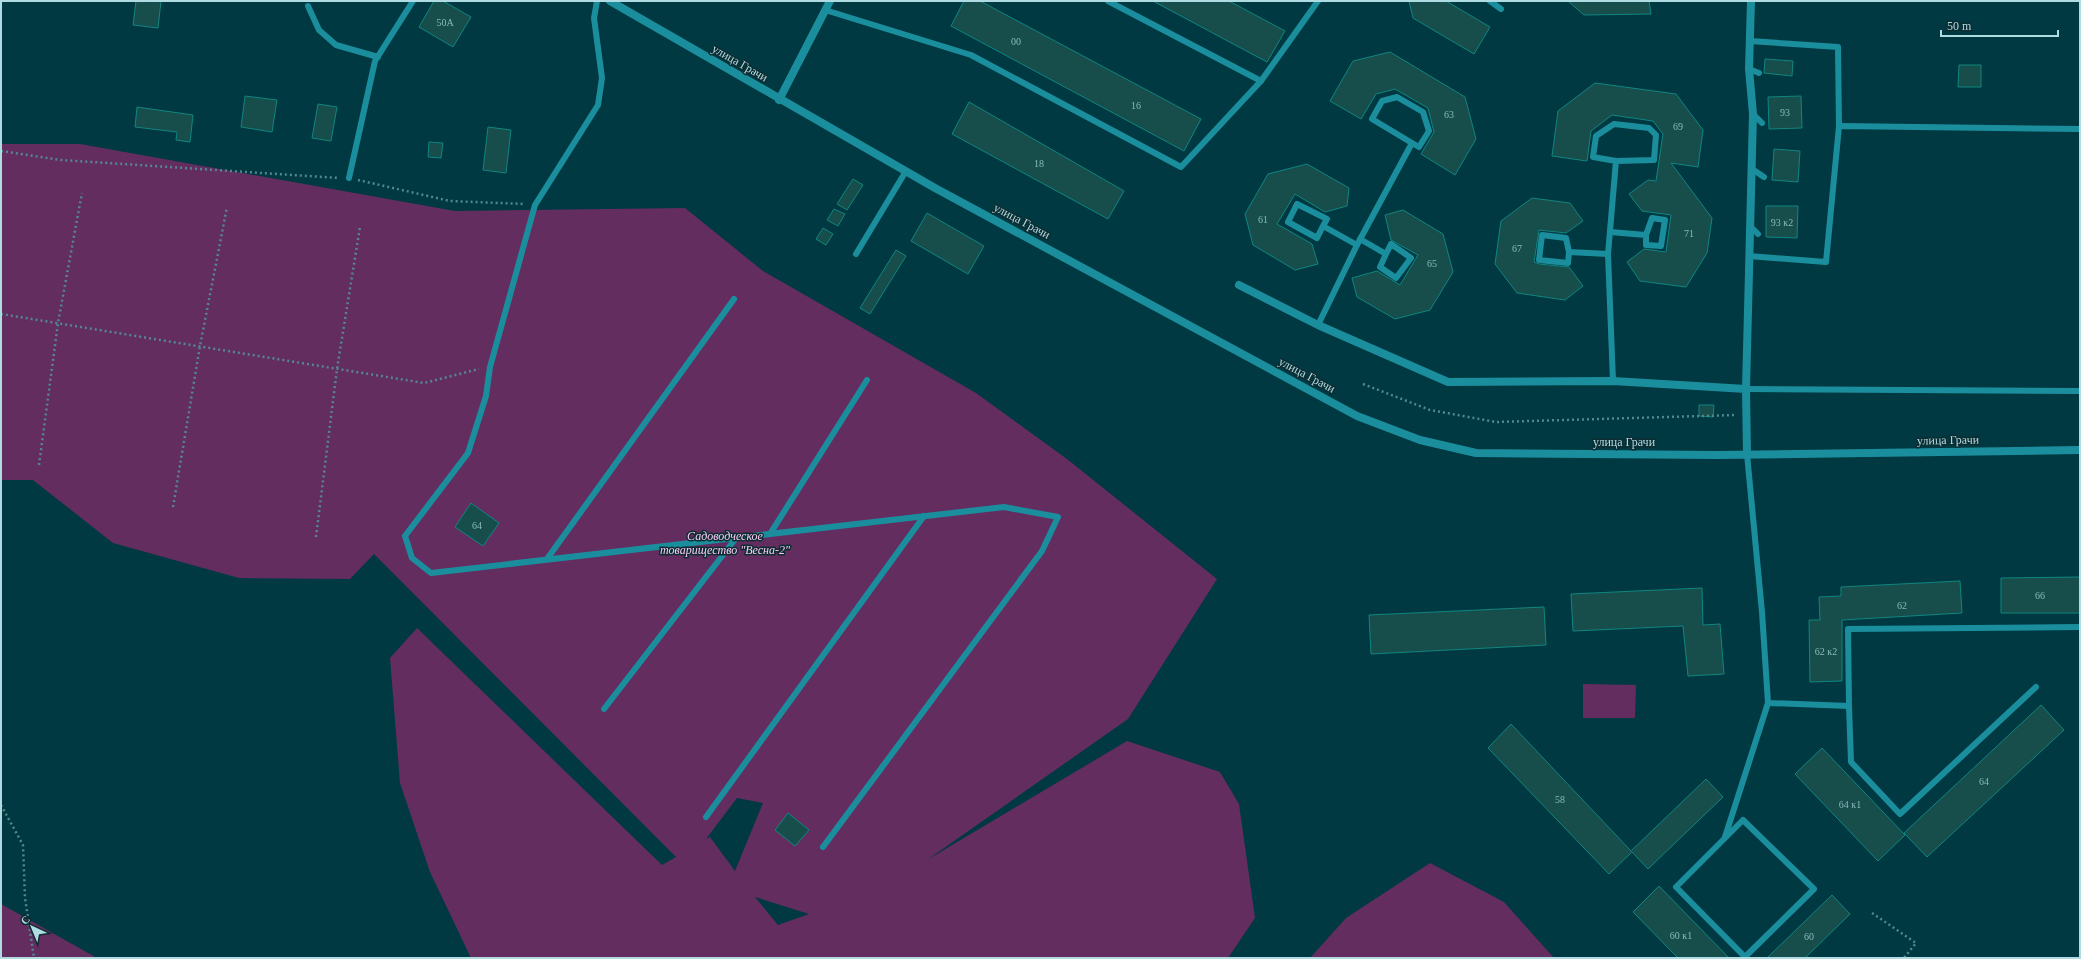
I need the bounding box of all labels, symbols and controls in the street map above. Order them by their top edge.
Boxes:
scale bar [1941,12,2058,38]
house number: 50А [436,17,454,28]
text: 50 m [1947,19,1972,33]
house number: 00 [1011,36,1021,47]
street label: улица Грачи [710,41,771,85]
house number: 16 [1131,100,1141,111]
house number: 93 [1780,107,1790,118]
house number: 63 [1444,109,1454,120]
house number: 69 [1673,121,1683,132]
house number: 18 [1034,158,1044,169]
street label: улица Грачи [991,200,1053,242]
house number: 61 [1258,214,1268,225]
house number: 93 к2 [1771,217,1793,228]
house number: 71 [1684,228,1694,239]
house number: 67 [1512,243,1522,254]
house number: 65 [1427,258,1437,269]
street label: улица Грачи [1276,354,1338,396]
street label: улица Грачи [1917,432,1980,448]
street label: улица Грачи [1593,435,1656,449]
house number: 64 [472,520,482,531]
park label: Садоводческое товарищество "Весна-2" [660,529,791,557]
house number: 66 [2035,590,2045,601]
house number: 62 [1897,600,1907,611]
house number: 62 к2 [1815,646,1837,657]
house number: 64 [1979,776,1989,787]
house number: 58 [1555,794,1565,805]
house number: 64 к1 [1839,799,1861,810]
north arrow [12,907,52,947]
text: С [18,913,32,927]
house number: 60 к1 [1670,930,1692,941]
house number: 60 [1804,931,1814,942]

